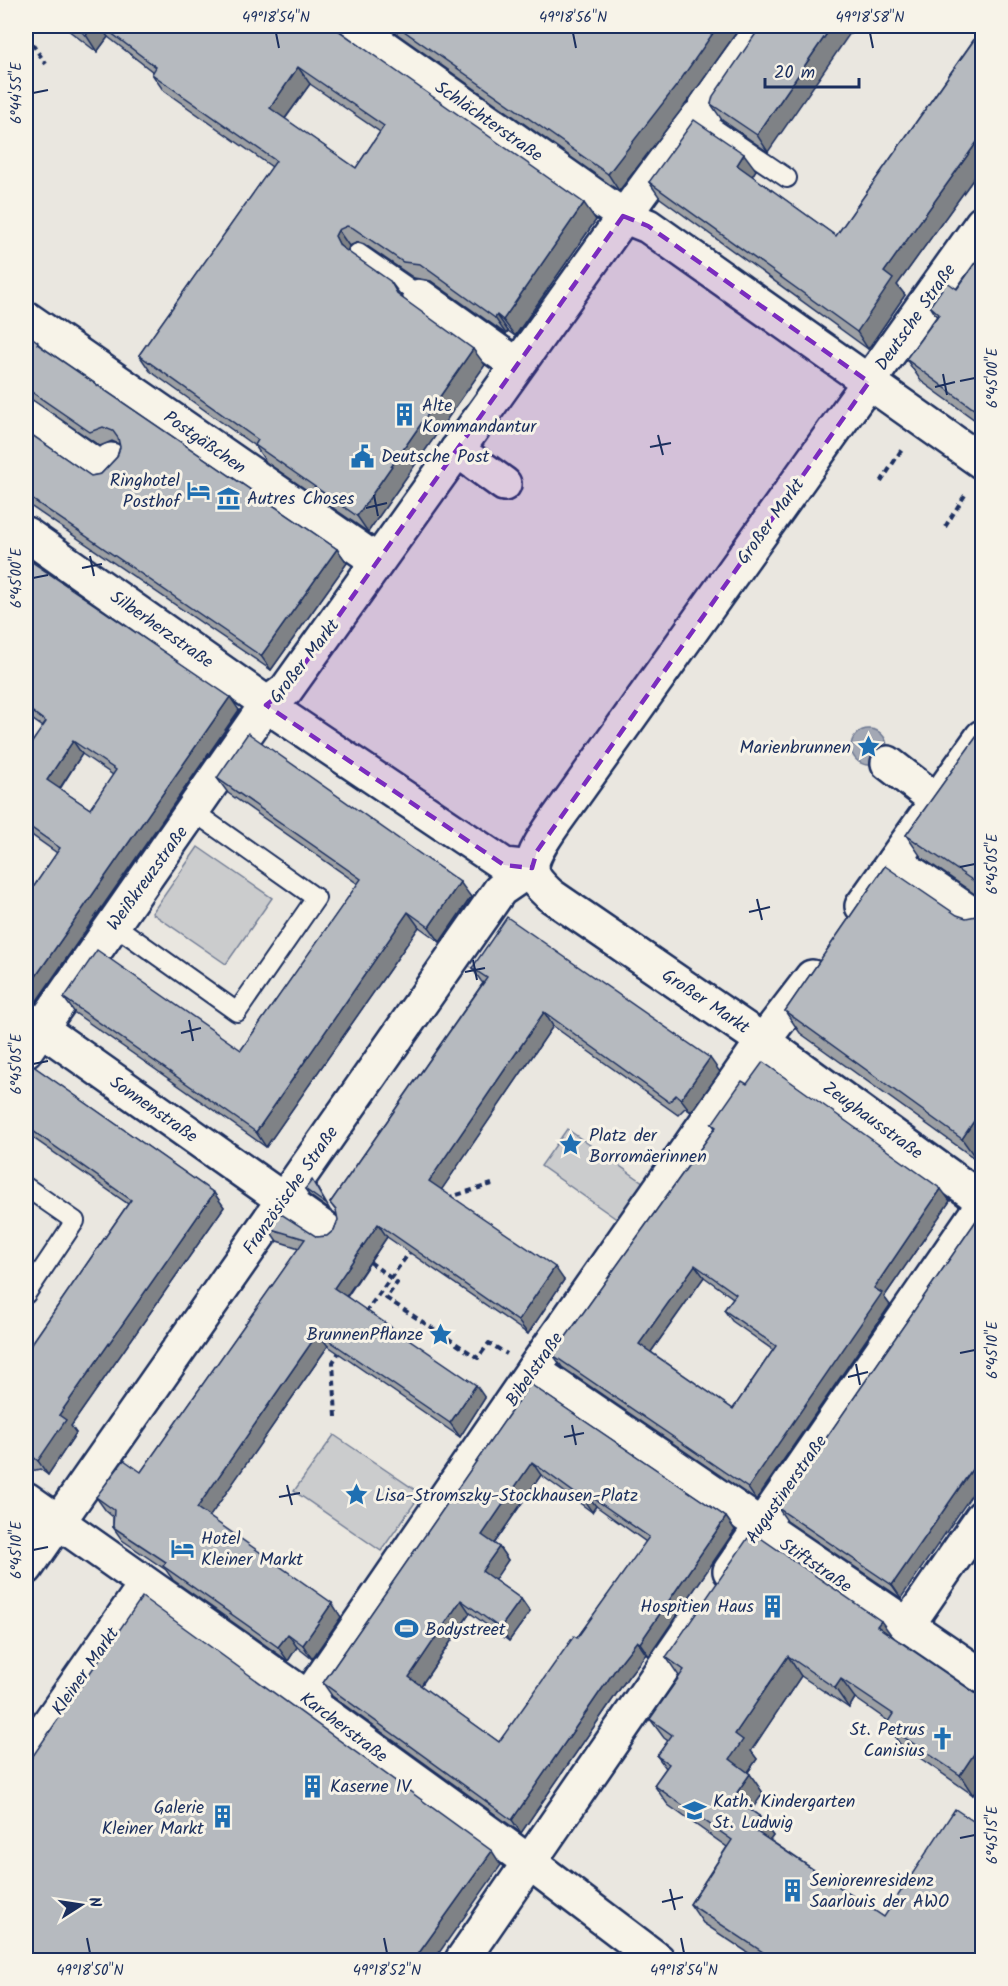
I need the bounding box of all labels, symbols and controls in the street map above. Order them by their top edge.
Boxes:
text: 49°18'54"N [242,6,310,30]
text: 49°18'56"N [539,6,607,30]
text: 49°18'58"N [836,6,904,30]
scale bar [765,51,860,89]
text: 20 m [774,59,815,88]
text: 6°44'55"E [5,61,29,124]
street label: Schlächterstraße [428,74,548,170]
street label: Deutsche Straße [868,258,964,378]
text: 6°45'00"E [981,346,1005,408]
place label: Alte Kommandantur [422,392,537,442]
building icon: Alte Kommandantur [391,402,417,428]
street label: Postgäßchen [157,404,252,482]
public building icon: Deutsche Post [350,443,376,469]
place label: Deutsche Post [381,443,491,472]
place label: Ringhotel Posthof [110,467,182,517]
street label: Großer Markt [730,472,813,571]
hotel icon: Ringhotel Posthof [185,477,211,503]
museum icon: Autres Choses [216,485,242,511]
place label: Autres Choses [247,485,355,514]
text: 6°45'00"E [5,546,29,608]
street label: Silberherzstraße [103,584,219,677]
street label: Großer Markt [263,612,348,711]
place label: Marienbrunnen [739,734,851,763]
place icon: Marienbrunnen [856,734,882,760]
street label: Weißkreuzstraße [100,820,196,937]
text: 6°45'05"E [981,832,1005,895]
street label: Großer Markt [655,962,756,1043]
text: 6°45'05"E [5,1032,29,1095]
street label: Sonnenstraße [103,1069,203,1151]
street label: Zeughausstraße [816,1075,929,1168]
street label: Französische Straße [236,1120,347,1261]
place label: Platz der Borromäerinnen [589,1122,707,1172]
place icon: Platz der Borromäerinnen [558,1132,584,1158]
text: 6°45'10"E [981,1320,1005,1379]
place label: BrunnenPflanze [306,1321,423,1350]
place icon: BrunnenPflanze [428,1321,454,1347]
street label: Bibelstraße [499,1327,572,1413]
street label: Augustinerstraße [739,1430,836,1550]
place icon: Lisa-Stromszky-Stockhausen-Platz [344,1482,370,1508]
place label: Lisa-Stromszky-Stockhausen-Platz [375,1482,638,1511]
text: 6°45'10"E [5,1520,29,1579]
place label: Hotel Kleiner Markt [201,1525,304,1575]
street label: Stiftstraße [773,1531,857,1601]
hotel icon: Hotel Kleiner Markt [170,1535,196,1561]
place label: Hospitien Haus [640,1593,754,1622]
building icon: Hospitien Haus [759,1593,785,1619]
sports icon: Bodystreet [394,1616,420,1642]
place label: Bodystreet [425,1616,507,1645]
street label: Kleiner Markt [45,1621,128,1722]
street label: Karcherstraße [293,1685,394,1771]
place label: St. Petrus Canisius [850,1716,925,1766]
church icon: St. Petrus Canisius [930,1726,956,1752]
building icon: Kaserne IV [299,1773,325,1799]
place label: Kaserne IV [330,1773,412,1802]
place label: Kath. Kindergarten St. Ludwig [713,1788,855,1838]
place label: Galerie Kleiner Markt [102,1794,205,1844]
school or university icon: Kath. Kindergarten St. Ludwig [682,1798,708,1824]
building icon: Galerie Kleiner Markt [209,1804,235,1830]
text: 6°45'15"E [981,1805,1005,1864]
place label: Seniorenresidenz Saarlouis der AWO [810,1867,949,1917]
north arrow [51,1875,111,1935]
building icon: Seniorenresidenz Saarlouis der AWO [779,1877,805,1903]
text: N [81,1895,107,1910]
text: 49°18'50"N [56,1959,124,1983]
text: 49°18'52"N [353,1959,421,1983]
text: 49°18'54"N [650,1959,718,1983]

